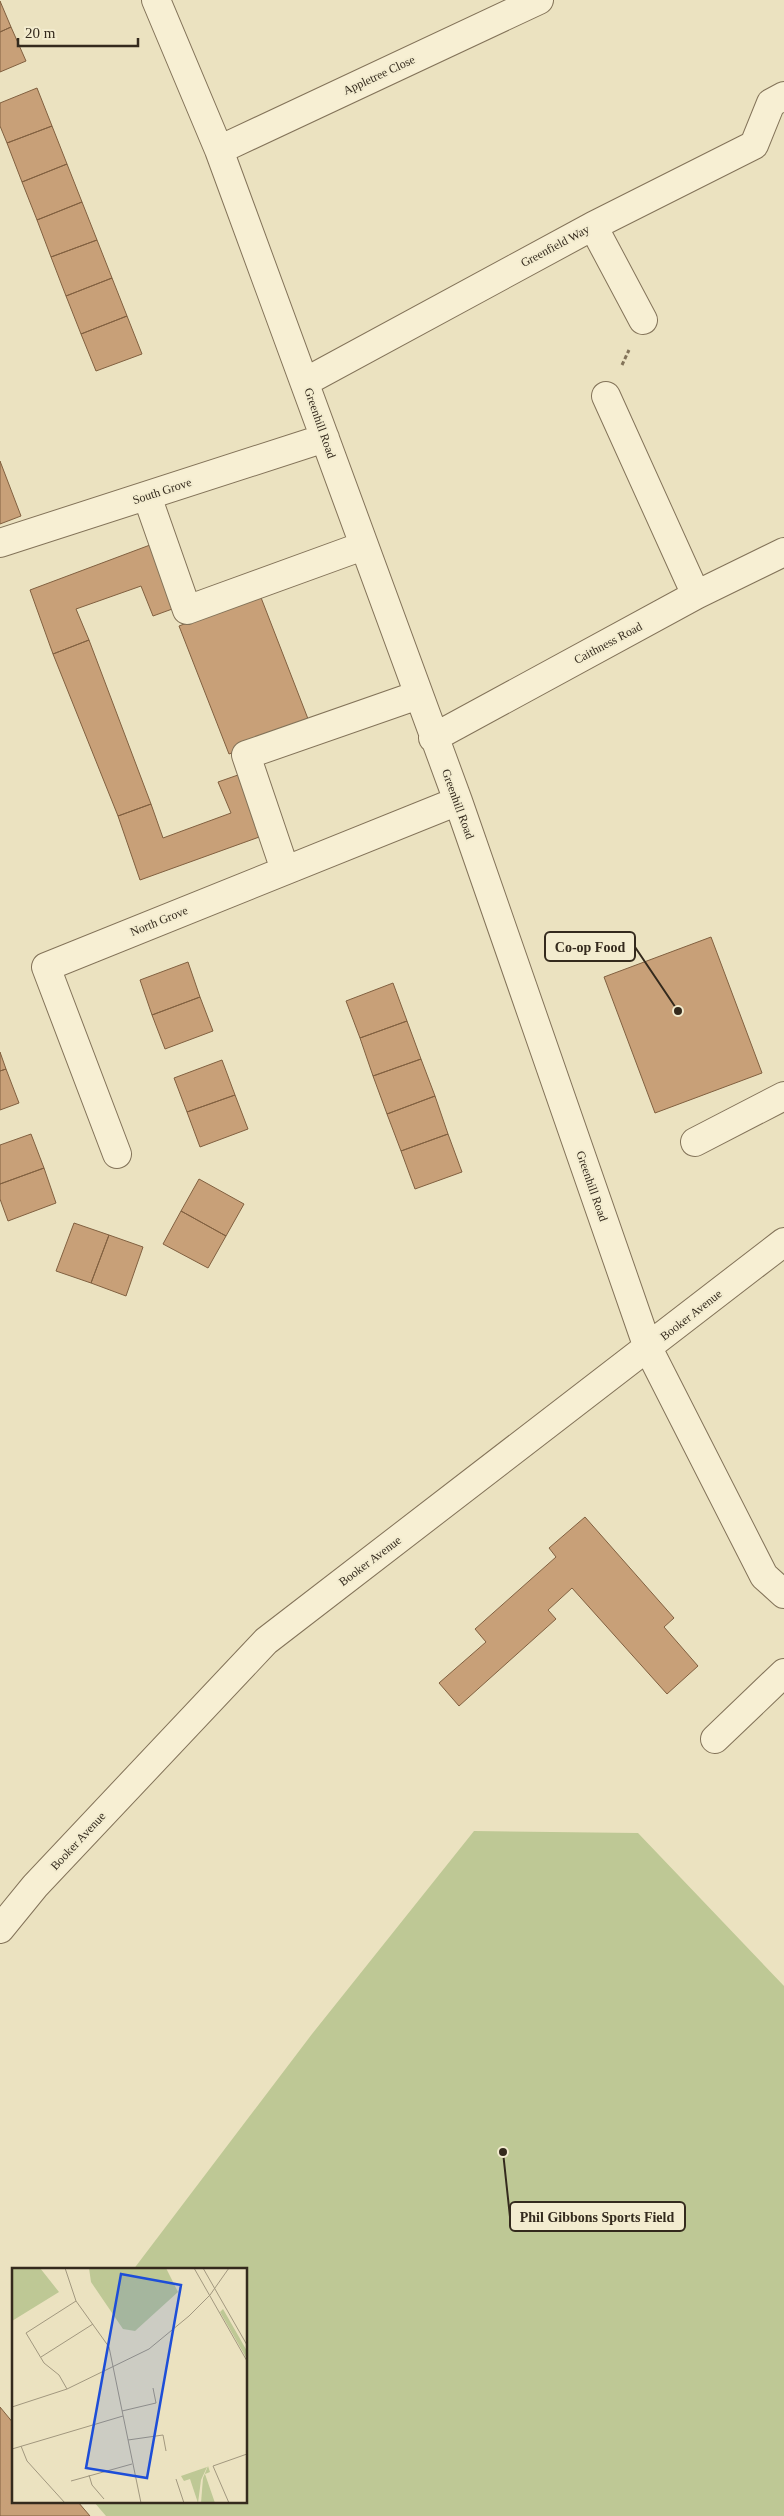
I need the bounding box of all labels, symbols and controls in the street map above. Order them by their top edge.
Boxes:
scale bar [18,15,138,47]
text: 20 m [25,25,56,41]
street label: Appletree Close [341,52,417,98]
street label: Greenfield Way [518,222,592,270]
street label: Greenhill Road [301,386,339,460]
street label: South Grove [131,475,193,507]
street label: Caithness Road [572,619,644,667]
street label: Greenhill Road [439,767,477,841]
street label: North Grove [128,903,190,939]
callout: Co-op Food [545,932,635,961]
text: Co-op Food [555,940,625,955]
street label: Greenhill Road [573,1149,611,1223]
street label: Booker Avenue [657,1287,725,1343]
street label: Booker Avenue [336,1533,404,1589]
street label: Booker Avenue [48,1809,108,1873]
callout: Phil Gibbons Sports Field [510,2202,685,2231]
text: Phil Gibbons Sports Field [520,2210,674,2225]
inset map [12,2268,248,2504]

